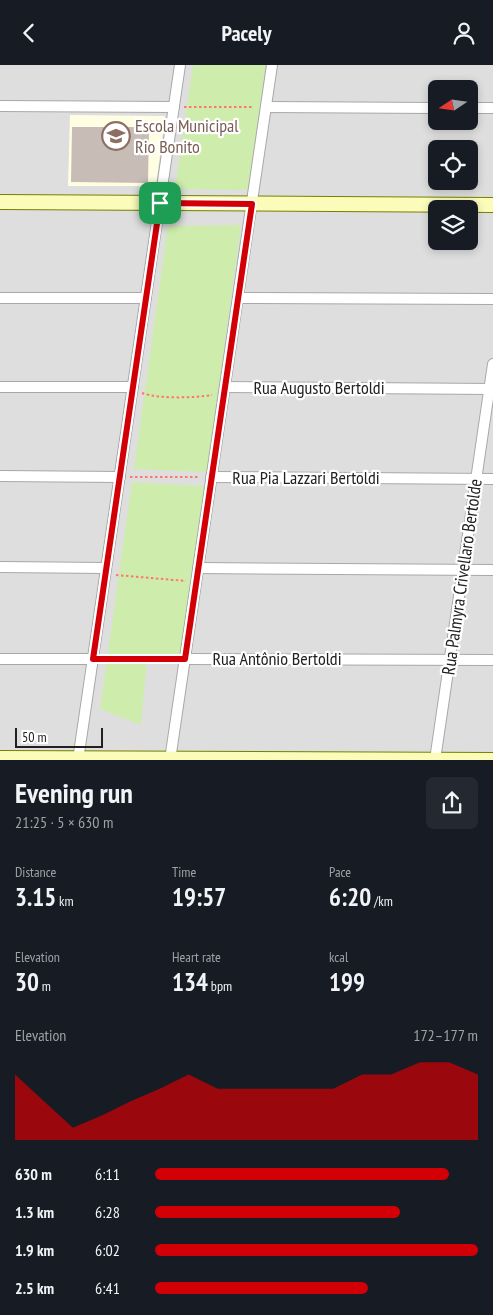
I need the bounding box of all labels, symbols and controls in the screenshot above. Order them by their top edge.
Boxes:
icon: back [15,19,43,47]
text: Pacely [221,19,272,47]
icon: person [450,19,478,47]
north arrow [428,80,478,130]
map controls [428,80,478,250]
place label: Escola Municipal Rio Bonito [135,114,239,158]
school or university icon: Escola Municipal Rio Bonito [101,121,131,151]
button: locate [428,140,478,190]
pin [139,182,181,224]
icon: arrive [146,189,174,217]
button: layers [428,200,478,250]
street label: Rua Augusto Bertoldi [253,376,385,399]
street label: Rua Pia Lazzari Bertoldi [232,466,380,489]
street label: Rua Palmyra Crivellaro Bertolde [436,477,487,676]
street label: Rua Antônio Bertoldi [212,647,342,670]
scale bar [15,725,102,748]
text: 50 m [22,728,47,746]
text: Evening run [15,774,133,811]
button: share [426,777,478,829]
text: 21:25 · 5 × 630 m [15,812,113,832]
text: Distance [15,863,56,881]
text: Time [172,863,196,881]
text: Pace [329,863,351,881]
text: 3.15 [15,881,56,913]
text: 19:57 [172,881,226,913]
text: 6:20 [329,881,371,913]
text: km [56,892,74,910]
text: /km [371,892,393,910]
text: Elevation [15,948,60,966]
text: Heart rate [172,948,221,966]
text: kcal [329,948,348,966]
text: 30 [15,966,39,998]
text: 134 [172,966,208,998]
text: 199 [329,966,365,998]
text: m [39,977,51,995]
text: bpm [208,977,232,995]
text: Elevation [15,1025,66,1045]
text: 172–177 m [413,1025,478,1045]
text: 630 m [15,1164,52,1184]
text: 6:11 [95,1164,120,1184]
text: 1.3 km [15,1202,54,1222]
text: 6:28 [95,1202,120,1222]
text: 1.9 km [15,1240,54,1260]
text: 6:02 [95,1240,120,1260]
text: 2.5 km [15,1278,54,1298]
text: 6:41 [95,1278,120,1298]

